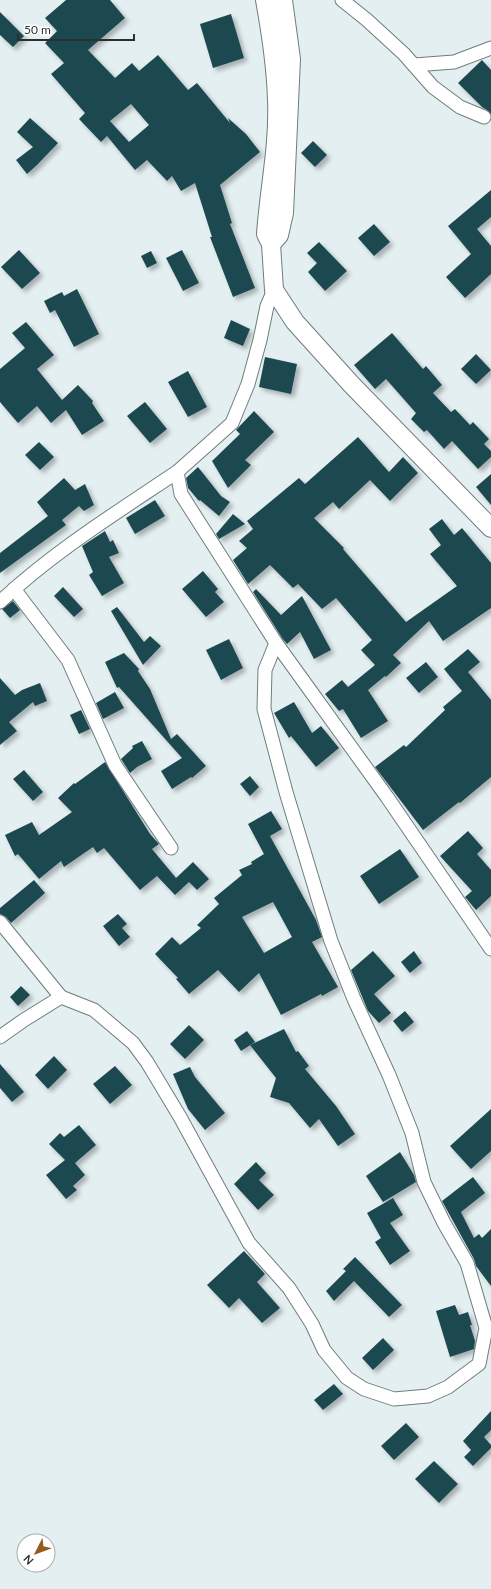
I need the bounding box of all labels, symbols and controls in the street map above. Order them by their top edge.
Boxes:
scale bar [18,16,134,42]
text: 50 m [24,22,51,37]
north arrow [16,1533,56,1573]
text: N [21,1553,36,1568]

